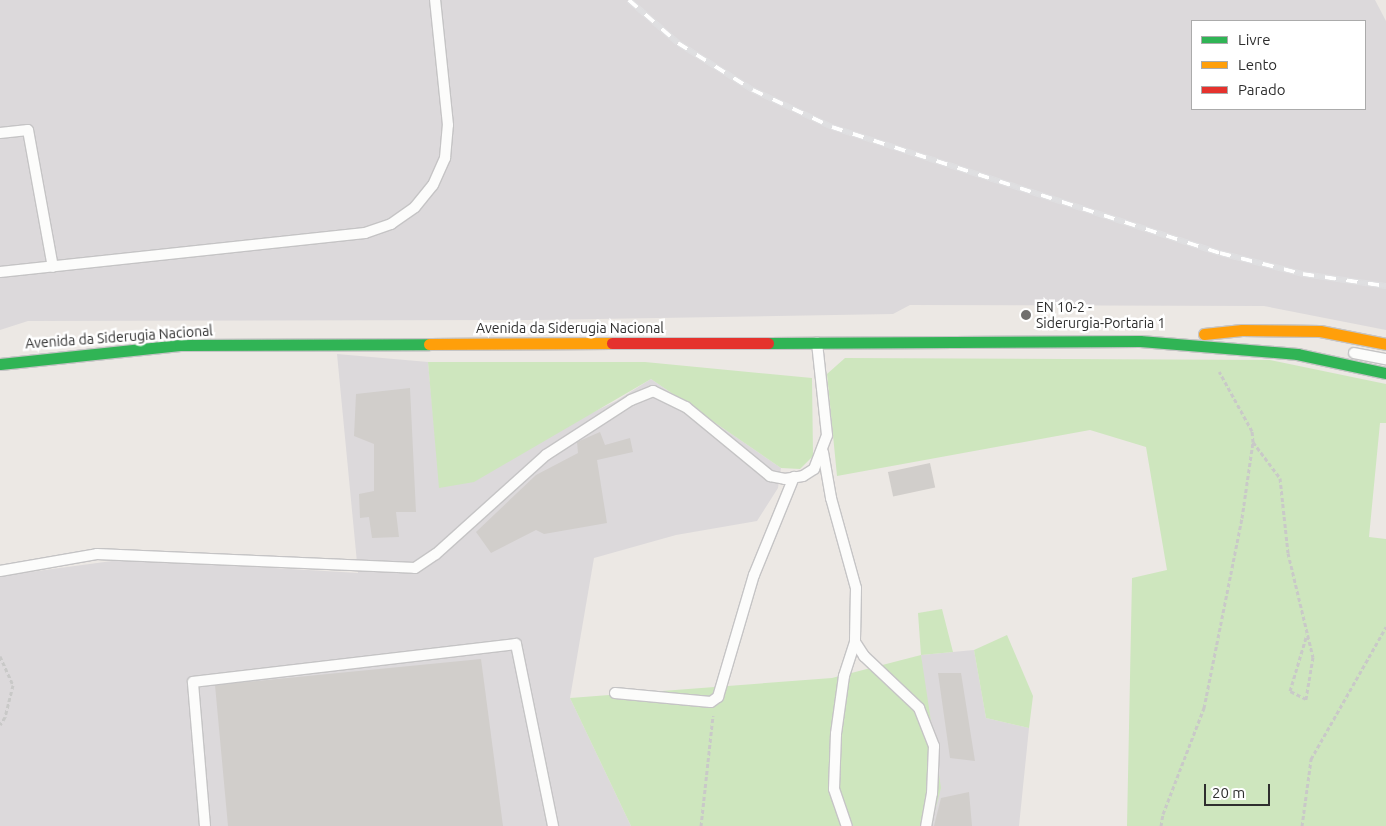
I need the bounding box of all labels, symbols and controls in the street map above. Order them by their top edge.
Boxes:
legend [1191,20,1366,110]
text: Livre [1238,31,1271,48]
text: Lento [1238,56,1277,73]
text: Parado [1238,81,1285,98]
place label: EN 10-2 - Siderurgia-Portaria 1 [1036,299,1165,332]
marker: EN 10-2 - Siderurgia-Portaria 1 [1020,309,1032,321]
street label: Avenida da Siderugia Nacional [476,320,664,336]
street label: Avenida da Siderugia Nacional [25,322,213,352]
scale bar [1206,774,1272,806]
text: 20 m [1212,784,1245,801]

